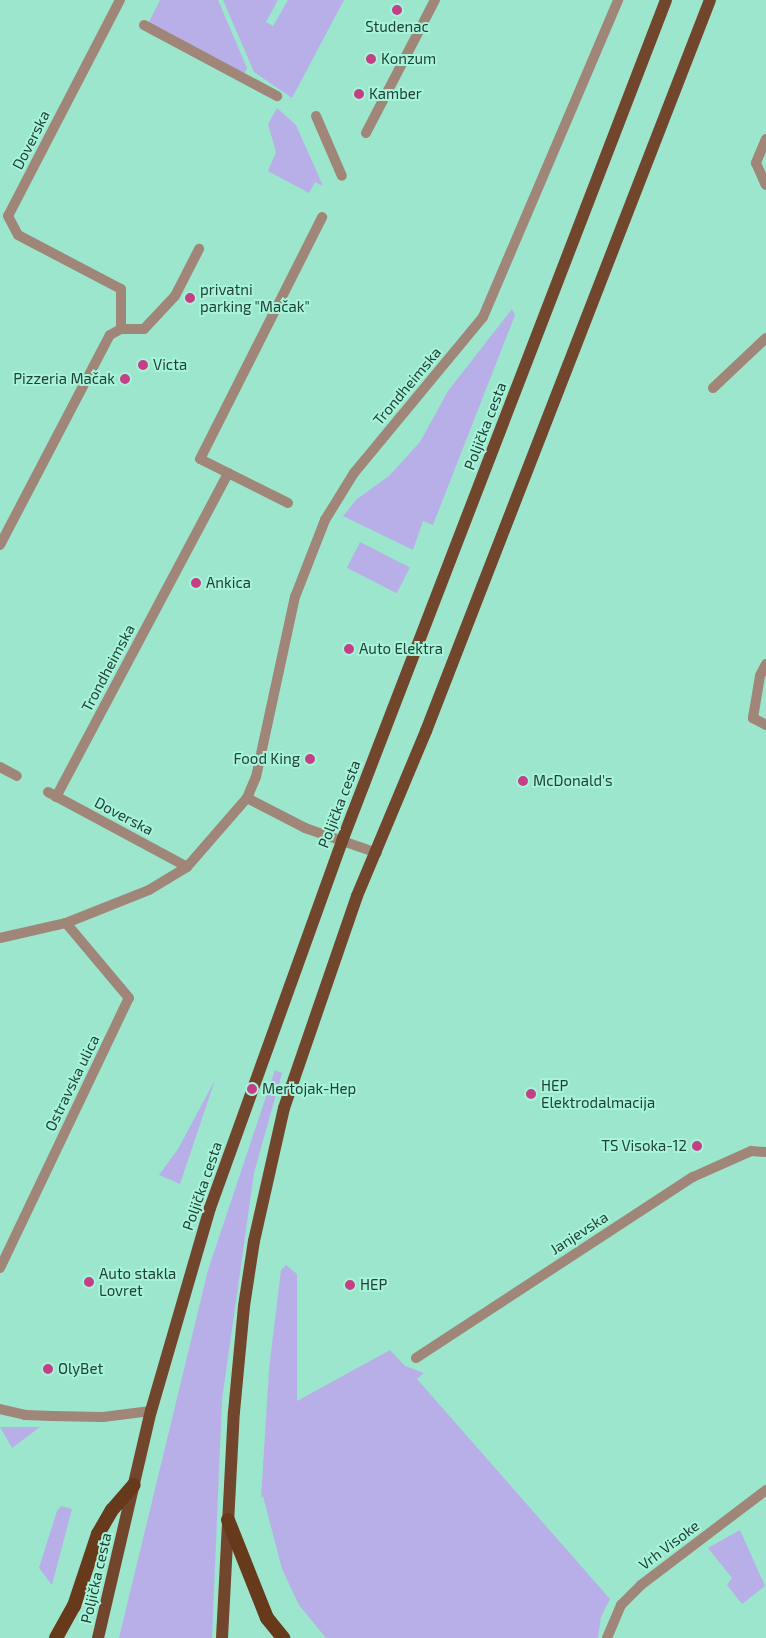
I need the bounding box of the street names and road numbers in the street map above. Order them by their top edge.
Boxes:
street label: Doverska [8,107,54,173]
street label: Trondheimska [369,343,445,429]
street label: Poljička cesta [460,380,510,472]
street label: Trondheimska [77,621,139,715]
street label: Poljička cesta [314,758,364,850]
street label: Doverska [92,793,156,839]
street label: Ostravska ulica [41,1032,103,1134]
street label: Poljička cesta [178,1139,226,1233]
street label: Janjevska [547,1208,611,1258]
street label: Vrh Visoke [635,1516,703,1574]
street label: Poljička cesta [77,1531,115,1625]

